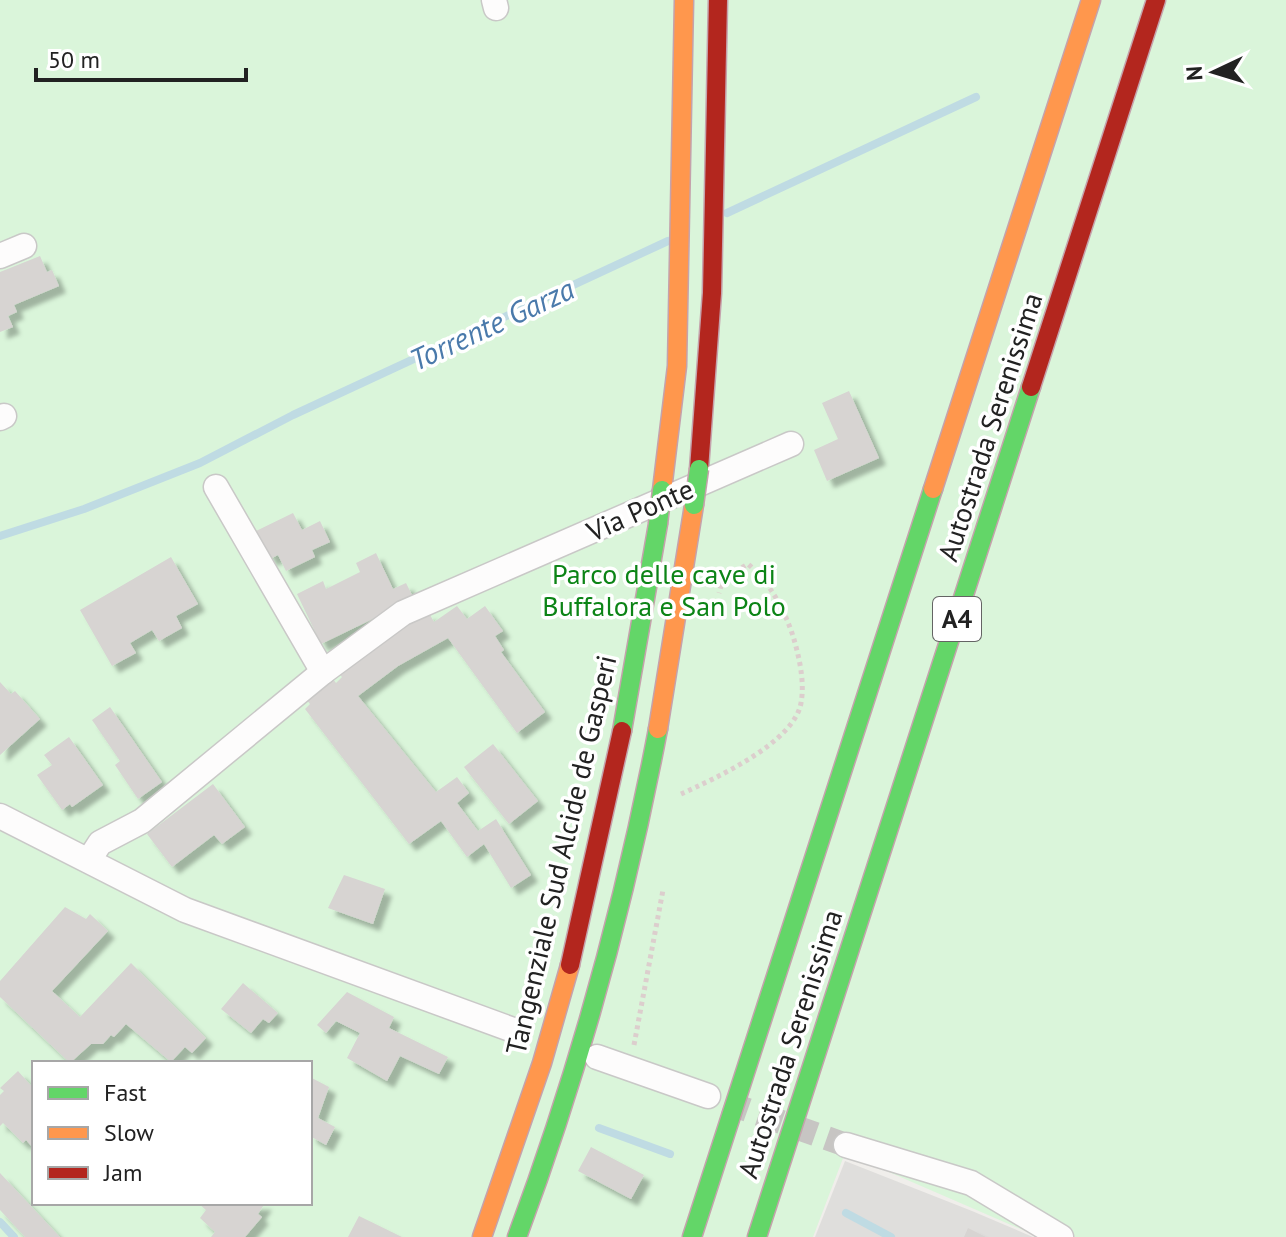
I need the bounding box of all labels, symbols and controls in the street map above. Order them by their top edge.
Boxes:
scale bar [36,32,246,82]
north arrow [1174,32,1254,112]
text: 50 m [48,44,100,75]
text: N [1180,65,1209,82]
water label: Torrente Garza [403,268,580,379]
street label: Autostrada Serenissima [929,288,1050,566]
street label: Via Ponte [580,470,699,550]
park label: Parco delle cave di Buffalora e San Polo [542,555,786,624]
road number: A4 [933,597,981,641]
street label: Tangenziale Sud Alcide de Gasperi [496,651,625,1058]
street label: Autostrada Serenissima [729,905,850,1183]
legend [32,1061,312,1205]
text: Fast [104,1077,147,1108]
text: Slow [104,1117,154,1148]
text: Jam [103,1157,142,1188]

